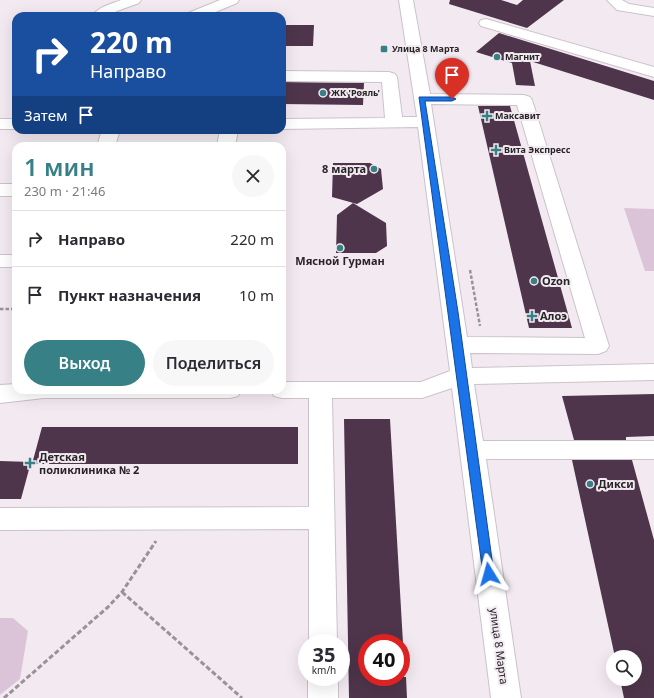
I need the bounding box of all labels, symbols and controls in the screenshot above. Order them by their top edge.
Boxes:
text: 220 m [90,23,173,61]
icon: right [24,28,76,80]
place label: Улица 8 Марта [392,42,459,55]
marker: Улица 8 Марта [379,44,389,54]
place label: Магнит [505,50,540,63]
marker: Магнит [492,52,502,62]
pin [435,58,469,99]
text: Направо [90,59,166,83]
icon: arrive [441,64,463,86]
place label: ЖК 'Рояль' [331,86,380,99]
marker: ЖК 'Рояль' [318,88,328,98]
icon: arrive [75,104,97,126]
text: Затем [24,105,67,125]
place label: Максавит [495,109,541,122]
marker: Максавит [482,111,492,121]
place label: Вита Экспресс [504,143,571,156]
marker: Вита Экспресс [491,145,501,155]
text: 1 мин [24,150,95,183]
button: close [232,155,274,197]
place label: 8 марта [322,161,366,176]
marker: 8 марта [369,164,379,174]
text: 230 m · 21:46 [24,182,105,200]
icon: right [24,228,46,250]
text: Направо [58,229,125,249]
text: 220 m [230,229,274,249]
marker: Мясной Гурман [335,243,345,253]
place label: Мясной Гурман [295,253,385,268]
place label: Ozon [542,273,570,288]
marker: Ozon [529,276,539,286]
icon: arrive [24,284,46,306]
text: Пункт назначения [58,285,201,305]
text: 10 m [239,285,274,305]
place label: Алоэ [540,308,567,323]
marker: Алоэ [527,311,537,321]
button: Выход [24,340,145,386]
button: Поделиться [153,340,274,386]
place label: Детская поликлиника № 2 [39,449,139,477]
marker: Детская поликлиника № 2 [24,457,36,469]
place label: Дикси [598,476,634,491]
marker: Дикси [585,479,595,489]
position arrow [468,553,510,595]
street label: улица 8 Марта [487,607,512,685]
speed limit sign: 40 [358,634,410,686]
text: 35 [313,641,335,668]
map controls [606,650,642,686]
button: search [606,650,642,686]
text: km/h [312,663,336,677]

